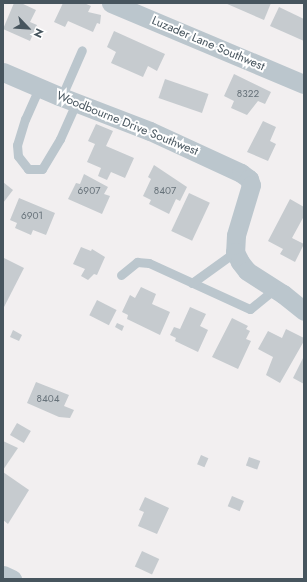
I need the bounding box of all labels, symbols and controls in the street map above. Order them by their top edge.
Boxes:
north arrow [8,8,48,48]
street label: Luzader Lane Southwest [149,14,267,74]
text: N [30,26,48,40]
house number: 8322 [237,88,259,100]
street label: Woodbourne Drive Southwest [54,89,200,159]
house number: 6907 [78,185,100,197]
house number: 8407 [154,185,176,197]
house number: 6901 [21,210,43,222]
house number: 8404 [36,393,60,405]

